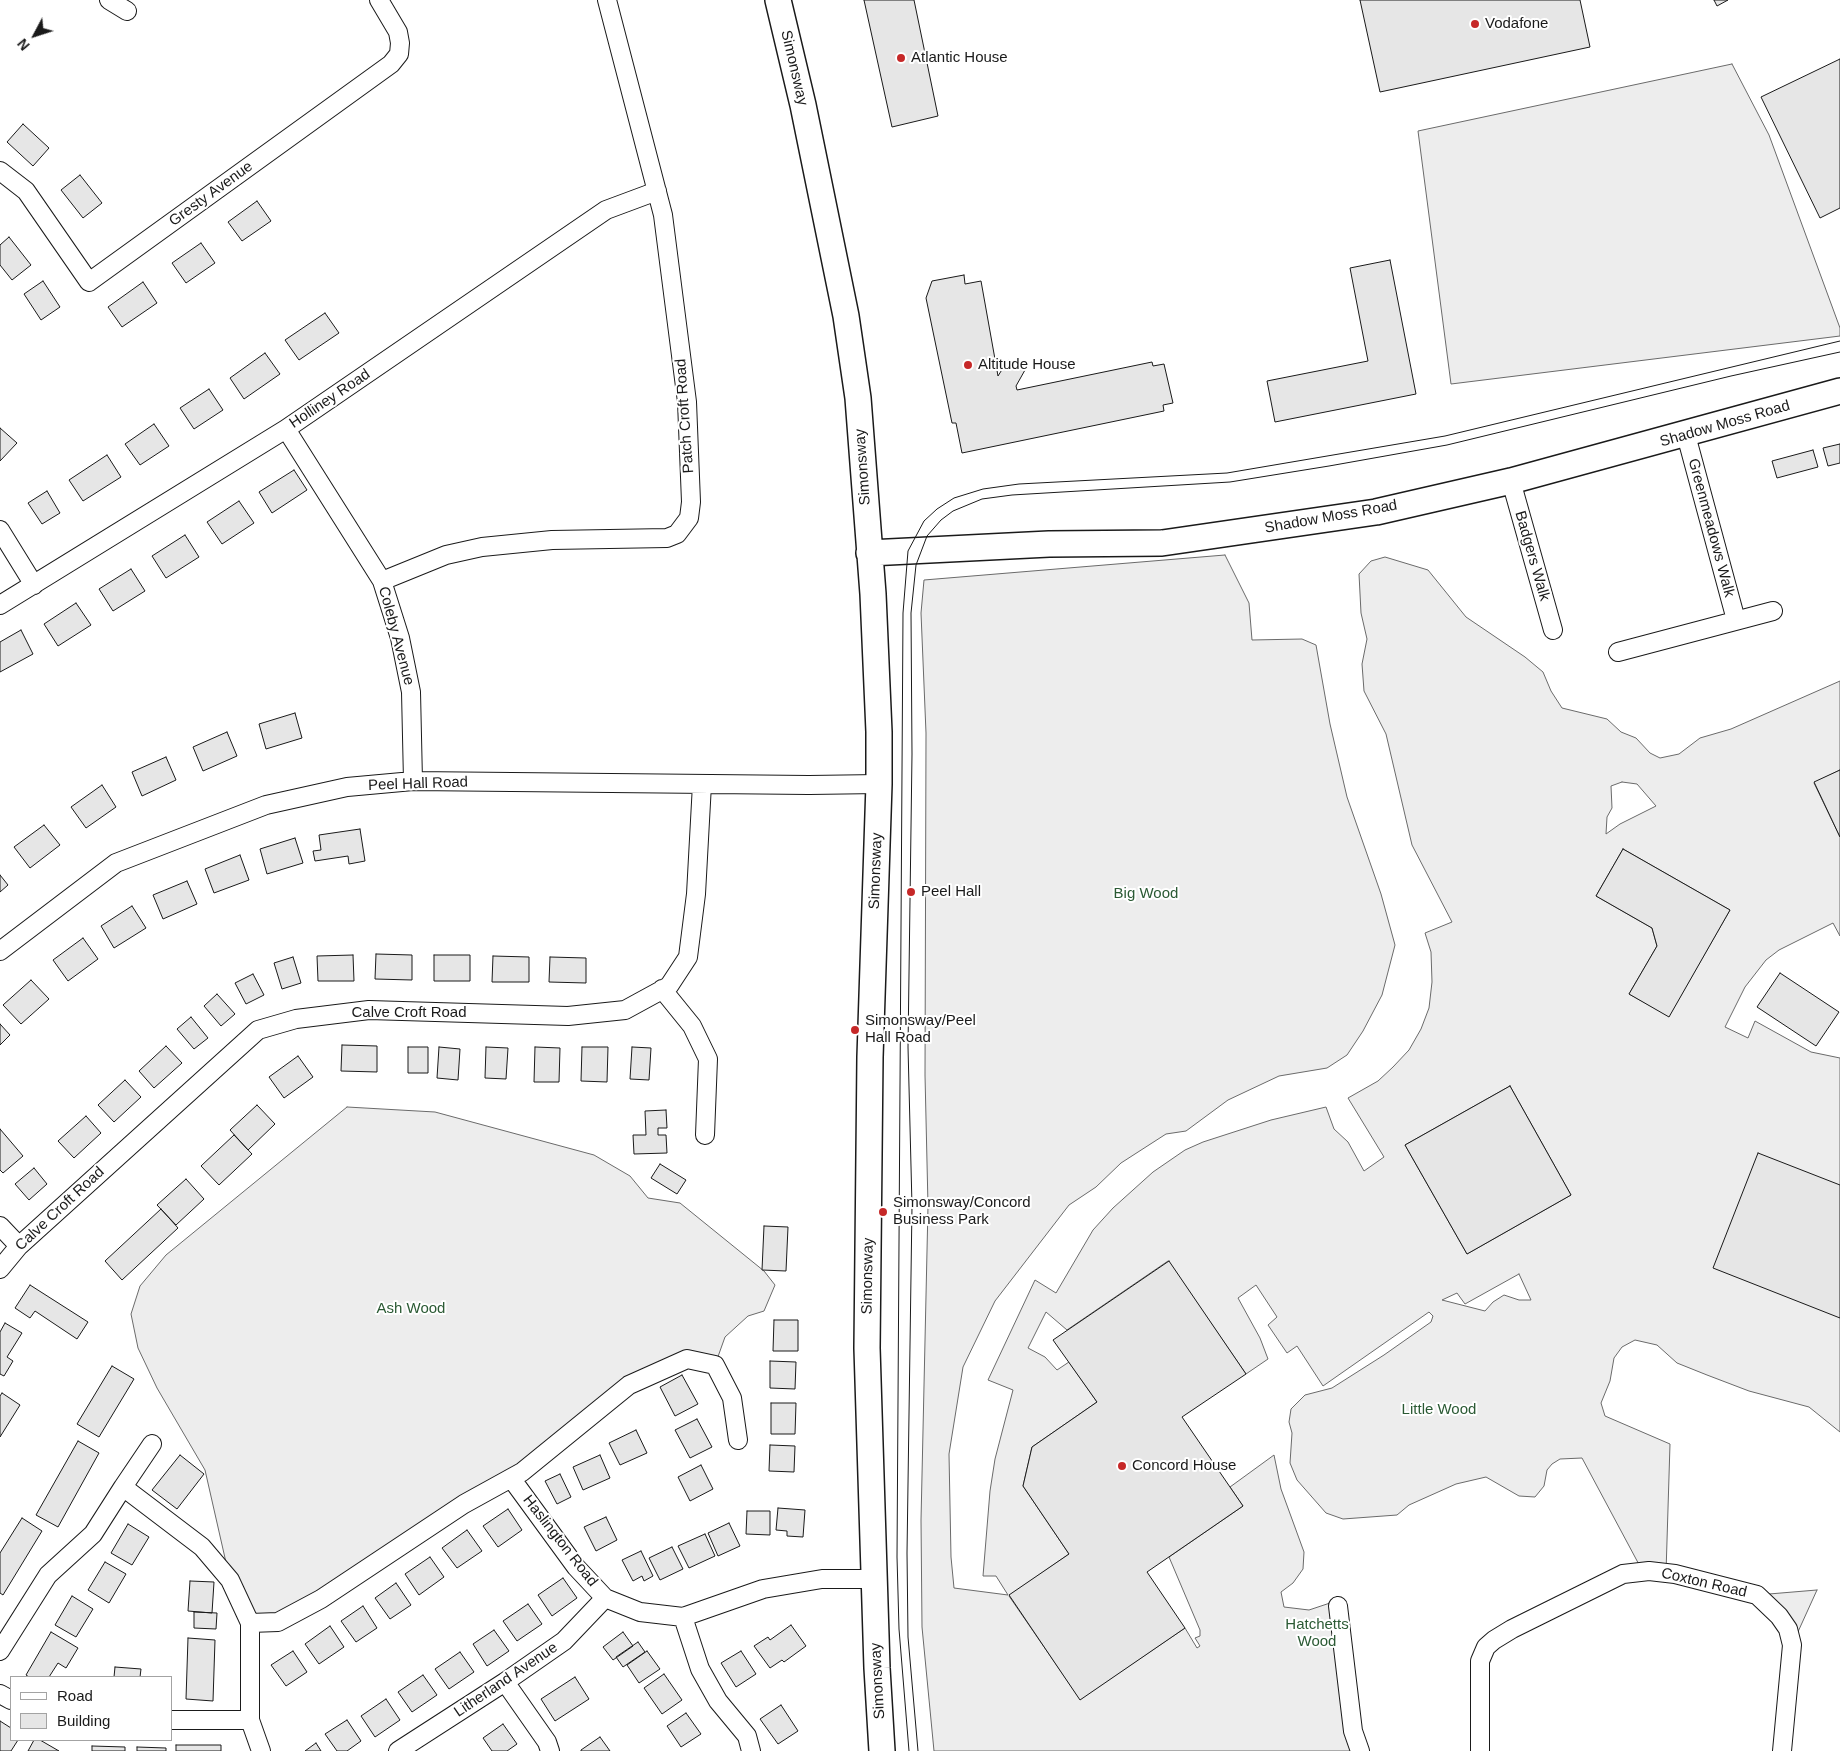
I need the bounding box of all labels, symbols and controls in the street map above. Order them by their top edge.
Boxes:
north arrow [10,10,60,60]
place label: Vodafone [1485,15,1548,33]
marker: Vodafone [1469,18,1481,30]
street label: Simonsway [777,29,811,107]
text: N [14,36,33,54]
place label: Atlantic House [911,49,1008,67]
marker: Atlantic House [895,52,907,64]
street label: Gresty Avenue [166,158,256,230]
place label: Altitude House [978,356,1076,374]
street label: Patch Croft Road [672,358,698,474]
marker: Altitude House [962,359,974,371]
street label: Holliney Road [286,365,374,433]
street label: Shadow Moss Road [1658,397,1792,451]
street label: Simonsway [851,428,875,506]
street label: Greenmeadows Walk [1684,457,1738,599]
street label: Shadow Moss Road [1263,496,1399,538]
street label: Badgers Walk [1511,509,1553,603]
street label: Coleby Avenue [374,585,418,687]
street label: Peel Hall Road [368,773,468,795]
street label: Simonsway [866,832,886,910]
place label: Peel Hall [921,883,981,901]
park label: Big Wood [1114,885,1178,903]
marker: Peel Hall [905,886,917,898]
street label: Calve Croft Road [351,1004,467,1022]
place label: Simonsway/Peel Hall Road [865,1012,976,1047]
marker: Simonsway/Peel Hall Road [849,1024,861,1036]
street label: Calve Croft Road [12,1163,108,1255]
place label: Simonsway/Concord Business Park [893,1194,1031,1229]
marker: Simonsway/Concord Business Park [877,1206,889,1218]
street label: Simonsway [858,1238,878,1314]
park label: Ash Wood [377,1300,445,1318]
park label: Little Wood [1402,1401,1476,1419]
place label: Concord House [1132,1457,1236,1475]
marker: Concord House [1116,1460,1128,1472]
street label: Haslington Road [519,1492,601,1590]
street label: Coxton Road [1659,1564,1749,1602]
park label: Hatchetts Wood [1285,1616,1349,1651]
street label: Litherland Avenue [451,1639,561,1721]
street label: Simonsway [867,1642,889,1720]
legend [10,1676,172,1741]
text: Road [57,1687,93,1704]
text: Building [57,1712,110,1729]

